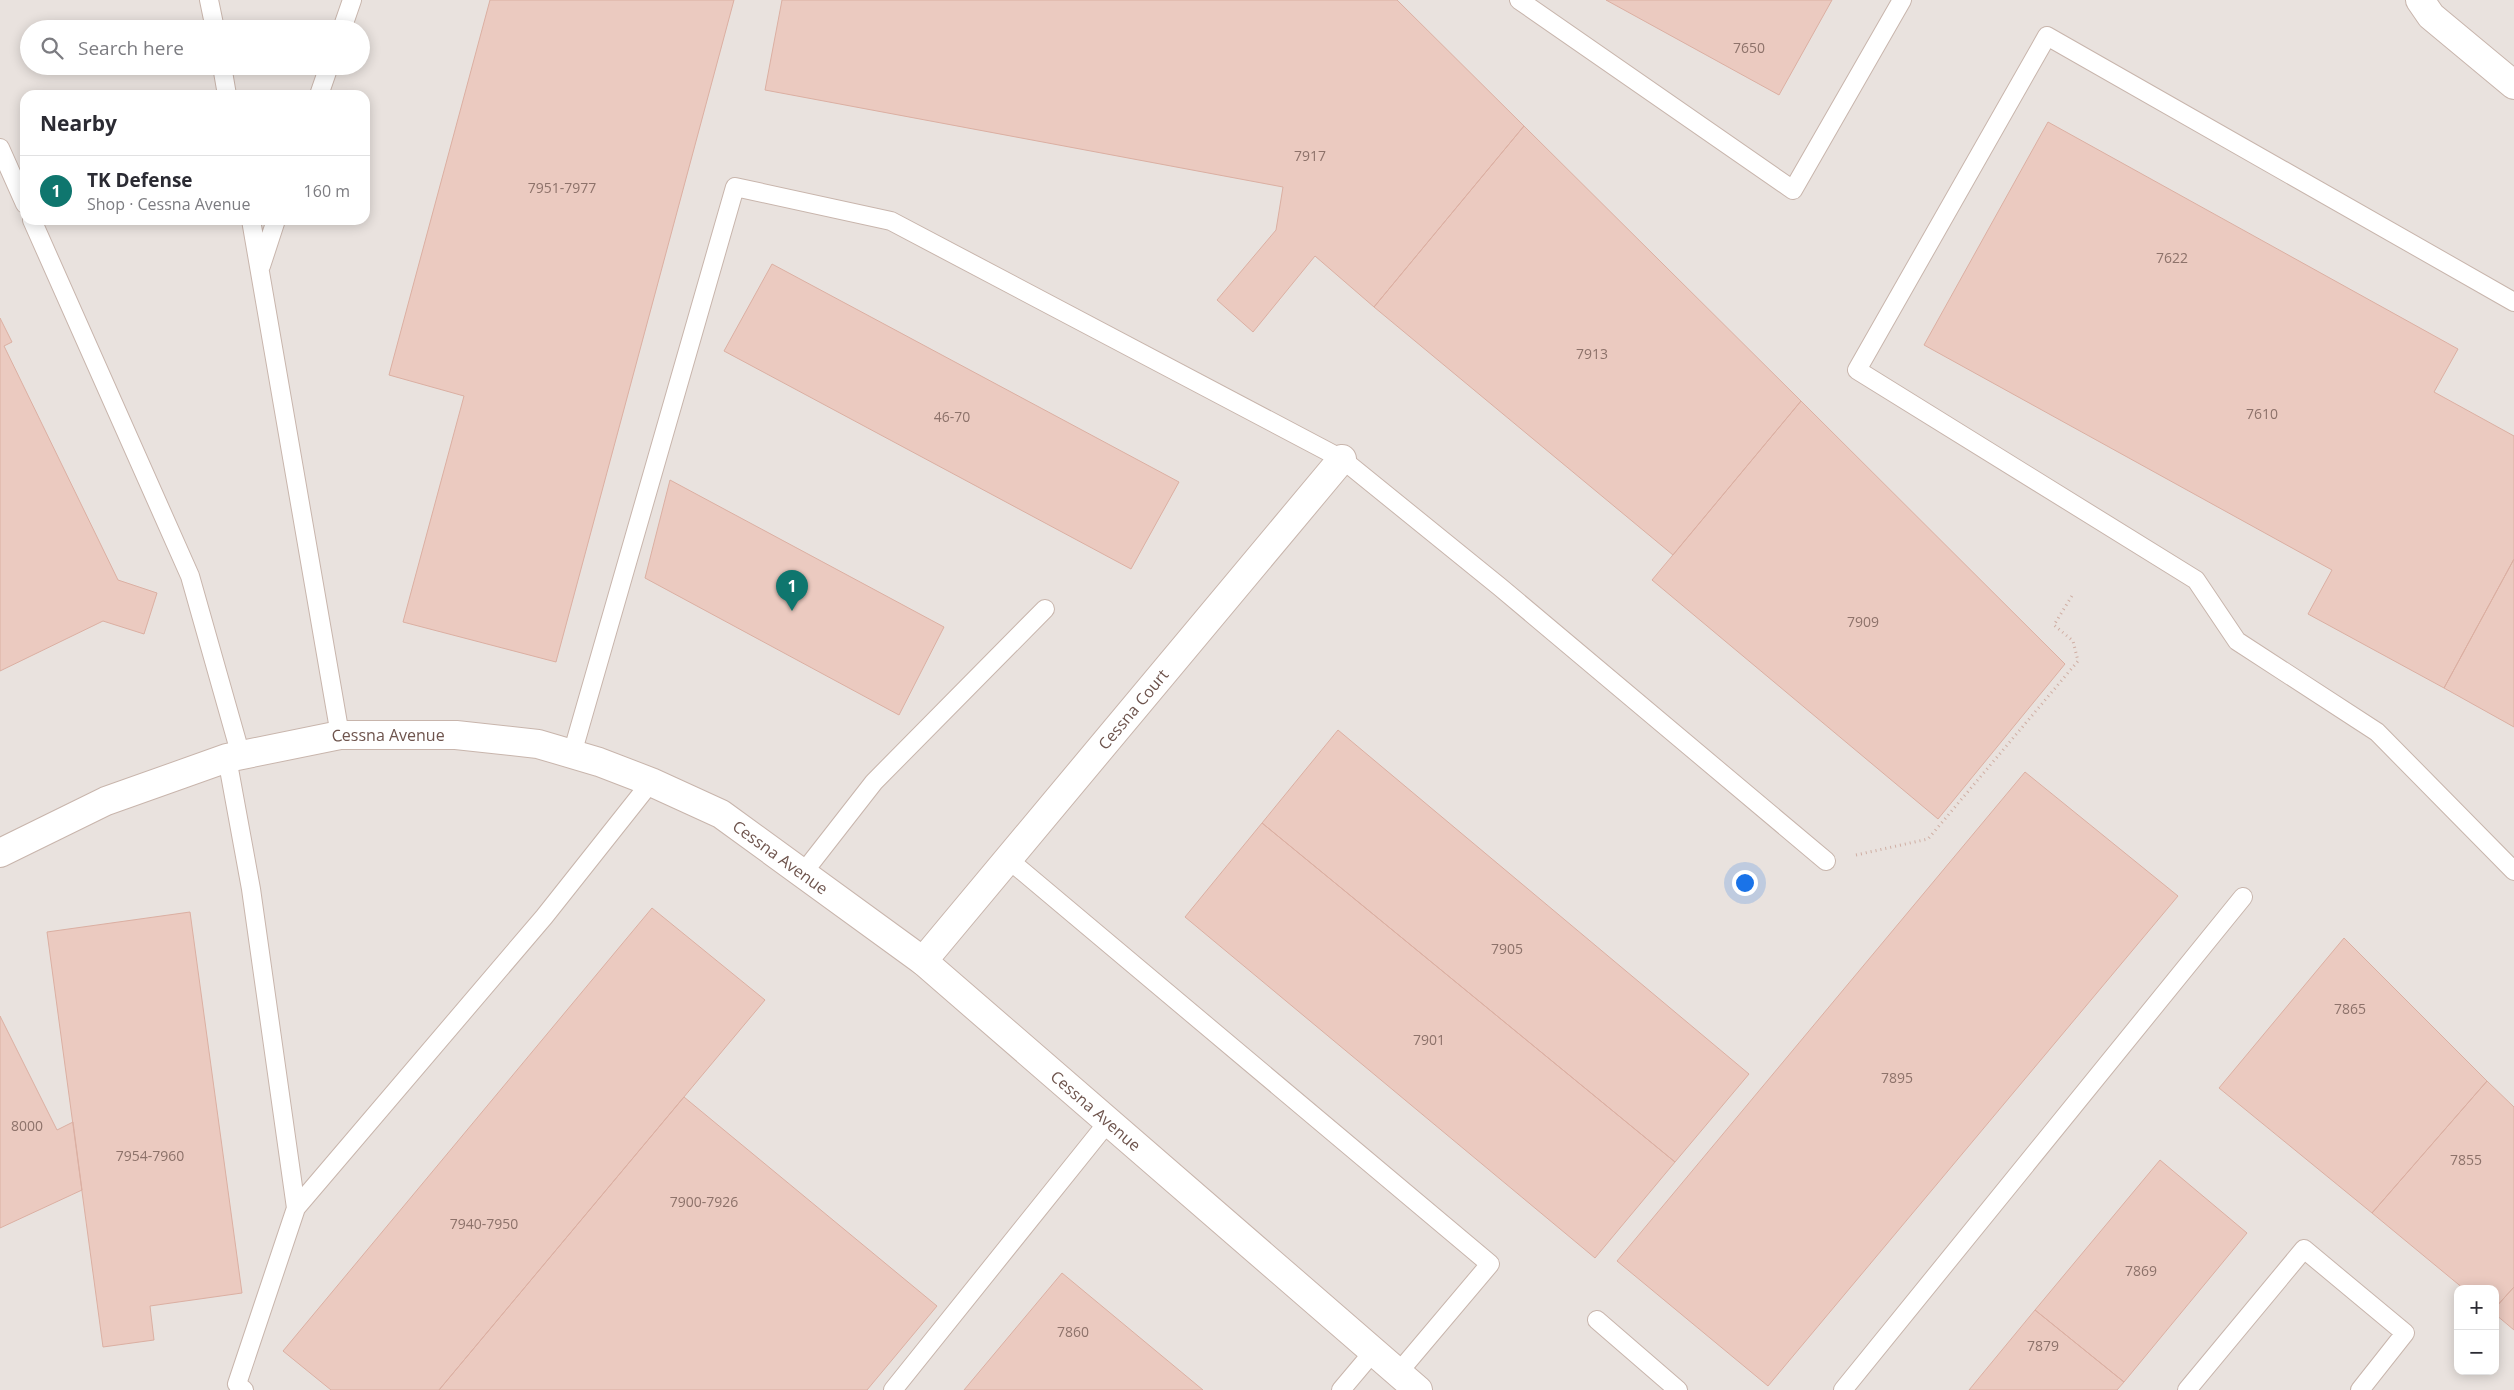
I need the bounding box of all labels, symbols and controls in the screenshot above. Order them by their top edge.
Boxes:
search box [20,20,370,75]
icon: search [38,34,66,62]
text: Search here [78,35,184,61]
house number: 7650 [1733,38,1765,57]
text: Nearby [40,109,117,137]
house number: 7917 [1294,146,1326,165]
text: TK Defense [87,167,193,193]
house number: 7951-7977 [528,178,596,197]
text: 1 [51,180,61,202]
text: 160 m [304,180,350,202]
text: Shop · Cessna Avenue [87,193,250,215]
house number: 7622 [2156,248,2188,267]
house number: 7913 [1576,344,1608,363]
house number: 7610 [2246,404,2278,423]
house number: 46-70 [934,407,970,426]
pin: 1 [776,570,808,611]
house number: 7909 [1847,612,1879,631]
street label: Cessna Court [1093,664,1174,754]
street label: Cessna Avenue [330,724,445,747]
street label: Cessna Avenue [728,815,832,899]
your location [1732,870,1758,896]
house number: 7905 [1491,939,1523,958]
house number: 7865 [2334,999,2366,1018]
house number: 7901 [1413,1030,1445,1049]
street label: Cessna Avenue [1046,1065,1146,1156]
house number: 7895 [1881,1068,1913,1087]
house number: 8000 [11,1116,43,1135]
house number: 7954-7960 [116,1146,184,1165]
house number: 7855 [2450,1150,2482,1169]
house number: 7900-7926 [670,1192,738,1211]
house number: 7940-7950 [450,1214,518,1233]
house number: 7869 [2125,1261,2157,1280]
map controls [2454,1285,2499,1375]
button: + [2454,1285,2499,1330]
house number: 7860 [1057,1322,1089,1341]
button: − [2454,1330,2499,1375]
house number: 7879 [2027,1336,2059,1355]

